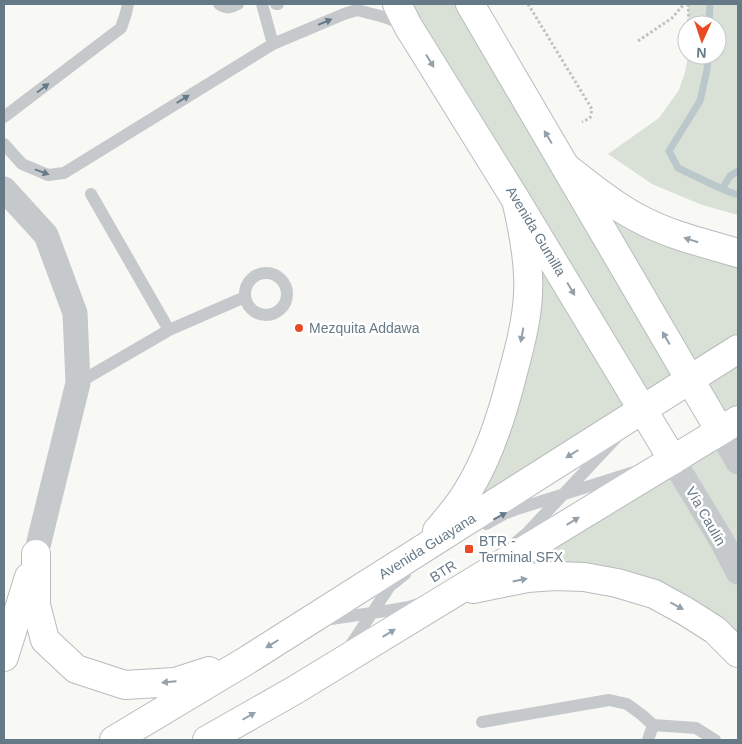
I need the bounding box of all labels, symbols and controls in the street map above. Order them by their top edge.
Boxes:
north arrow [677,15,727,65]
one-way arrow [318,17,332,25]
text: N [696,45,707,61]
one-way arrow [425,54,435,68]
one-way arrow [36,83,50,93]
one-way arrow [177,95,190,104]
one-way arrow [544,130,553,143]
one-way arrow [35,168,50,176]
street label: Avenida Gumilla [503,183,569,279]
one-way arrow [684,235,699,243]
one-way arrow [566,282,575,295]
place label: Mezquita Addawa [309,320,420,336]
marker: Mezquita Addawa [293,322,305,334]
one-way arrow [518,327,526,342]
one-way arrow [661,331,670,344]
one-way arrow [566,449,579,459]
street label: Vía Caulín [683,484,729,548]
street label: Avenida Guayana [376,510,479,582]
one-way arrow [494,512,507,521]
one-way arrow [566,516,579,525]
place label: BTR - Terminal SFX [479,533,564,565]
marker: BTR - Terminal SFX [463,543,475,555]
street label: BTR [427,557,459,585]
one-way arrow [512,575,528,583]
one-way arrow [669,602,684,610]
one-way arrow [382,628,396,637]
one-way arrow [266,639,279,649]
one-way arrow [160,678,176,686]
one-way arrow [242,712,257,720]

